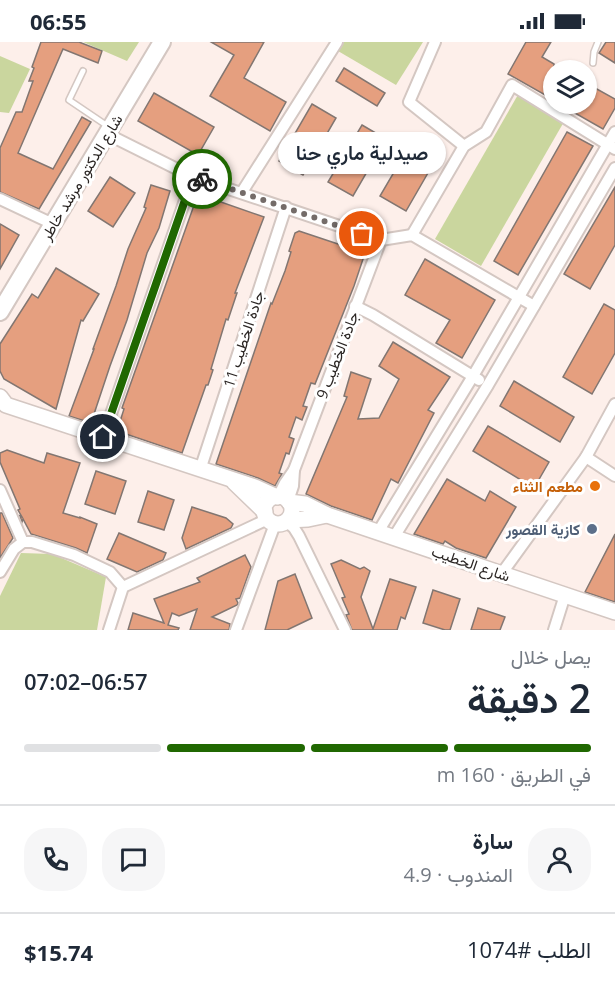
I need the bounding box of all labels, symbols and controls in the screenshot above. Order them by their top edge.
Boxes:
text: 06:55 [30,6,87,36]
map controls [543,60,597,114]
button: layers [543,60,597,114]
street label: شارع الدكتور مرشد خاطر [35,110,128,245]
callout: صيدلية ماري حنا [278,132,446,174]
text: صيدلية ماري حنا [296,139,428,166]
courier [172,149,232,209]
icon: bike [186,163,219,196]
pin [336,208,387,259]
icon: bag [345,217,378,250]
street label: جادة الخطيب 11 [218,288,268,390]
street label: جادة الخطيب 9 [311,308,363,402]
pin [77,411,128,462]
icon: home [86,420,119,453]
place label: مطعم الثناء [513,476,583,497]
marker: مطعم الثناء [588,479,602,493]
place label: كازية القصور [505,519,580,539]
marker: كازية القصور [585,522,599,536]
street label: شارع الخطيب [429,540,513,588]
text: يصل خلال [511,643,591,670]
text: 06:57–07:02 [24,666,148,696]
text: 2 دقيقة [467,671,591,724]
text: في الطريق · 160 m [437,761,591,788]
text: سارة [472,825,513,855]
button: phone [24,828,87,891]
button: chat [102,828,165,891]
button: person [528,828,591,891]
text: المندوب · 4.9 [404,861,513,888]
text: الطلب #1074 [467,934,591,964]
text: $15.74 [24,937,93,967]

